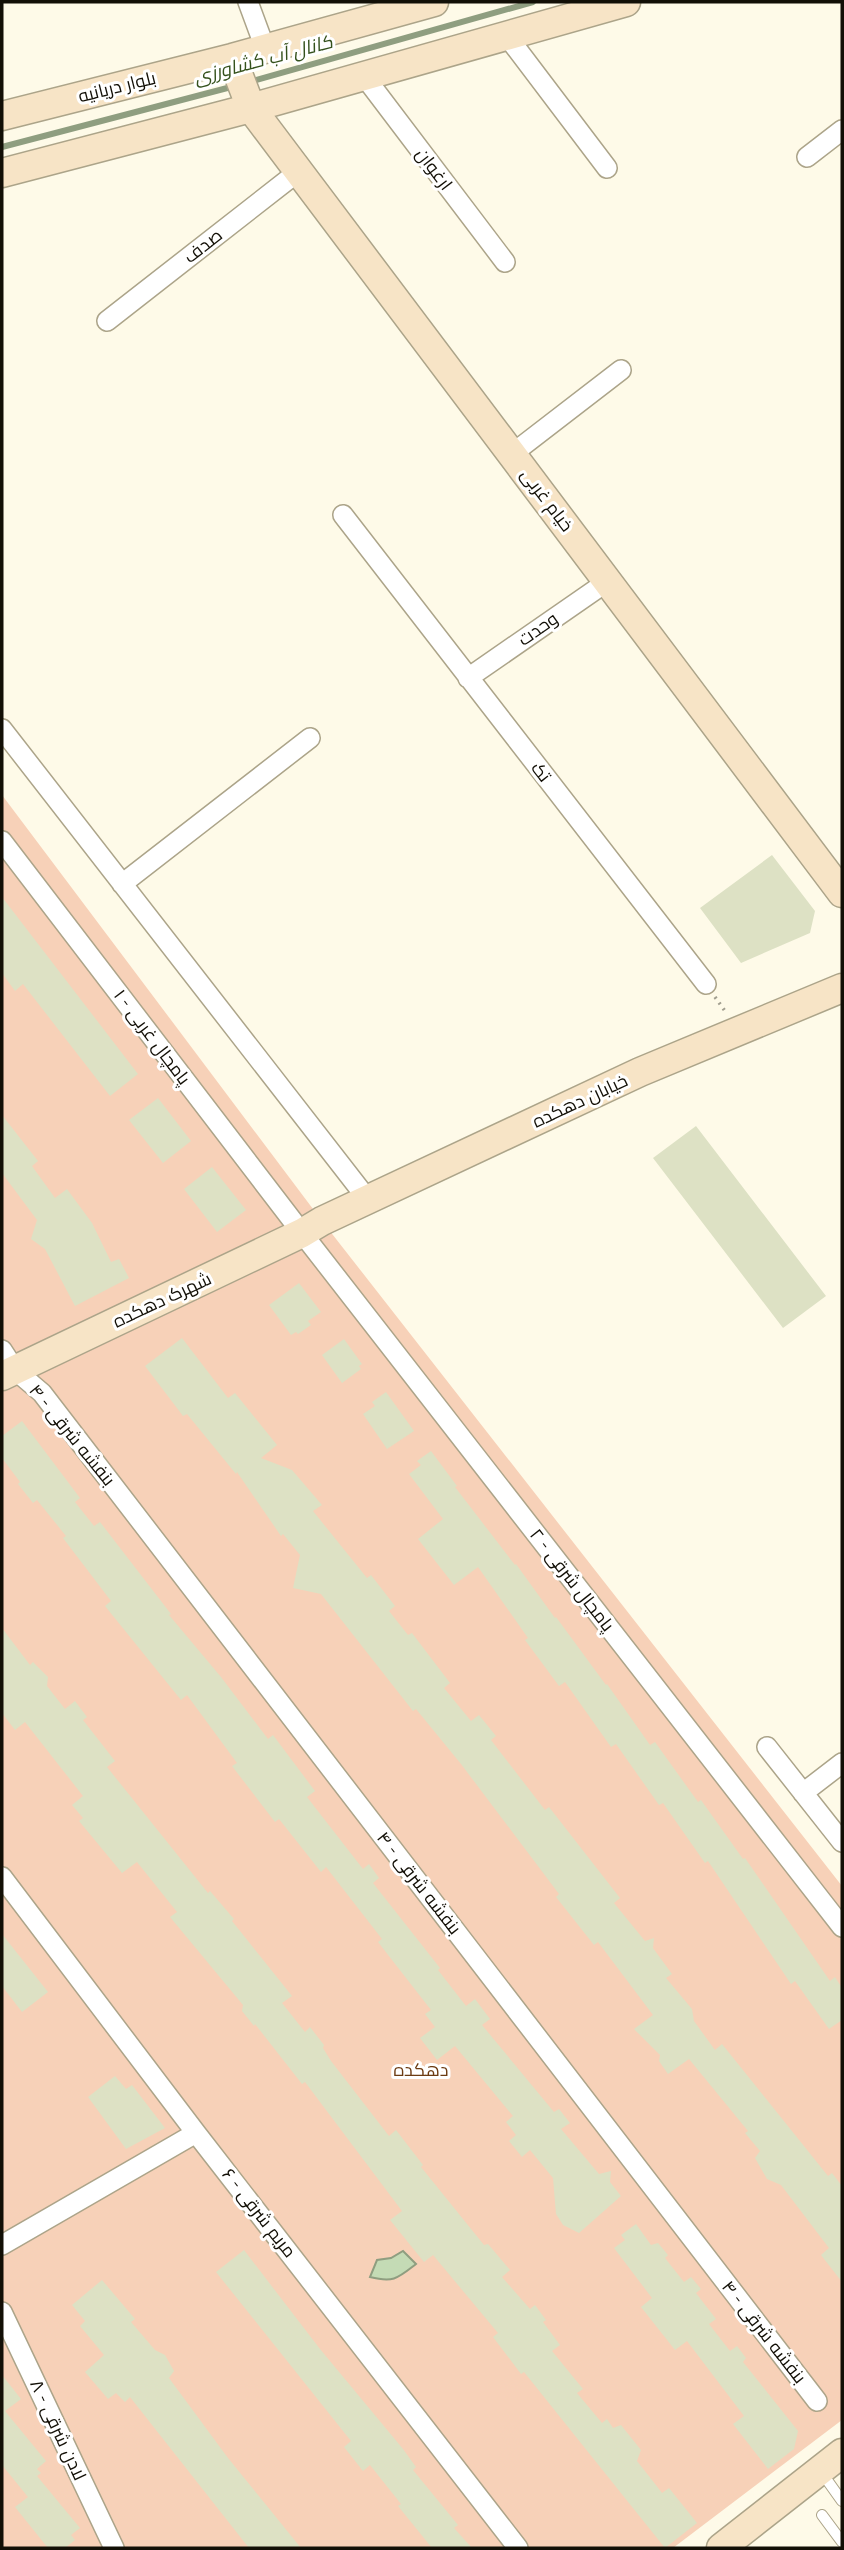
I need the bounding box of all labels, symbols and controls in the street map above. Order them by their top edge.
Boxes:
water label: کانال آب کشاورزی [191,29,335,89]
street label: بلوار دریانیه [76,66,158,107]
street label: ارغوان [411,143,458,195]
street label: صدف [179,223,227,268]
street label: خیام غربی [515,463,579,537]
street label: وحدت [513,607,562,651]
street label: تک [526,757,557,787]
street label: پامچال غربی - ۱ [108,984,196,1090]
street label: خیابان دهکده [528,1068,631,1133]
street label: شهرک دهکده [109,1267,215,1332]
street label: بنفشه شرقی - ۴ [24,1379,120,1490]
street label: پامچال شرقی - ۲ [524,1524,620,1637]
street label: بنفشه شرقی - ۴ [372,1827,467,1939]
park label: دهکده [393,2058,449,2081]
street label: مریم شرقی - ۶ [217,2163,301,2263]
street label: بنفشه شرقی - ۴ [717,2276,812,2388]
street label: لادن شرقی - ۸ [25,2376,92,2484]

